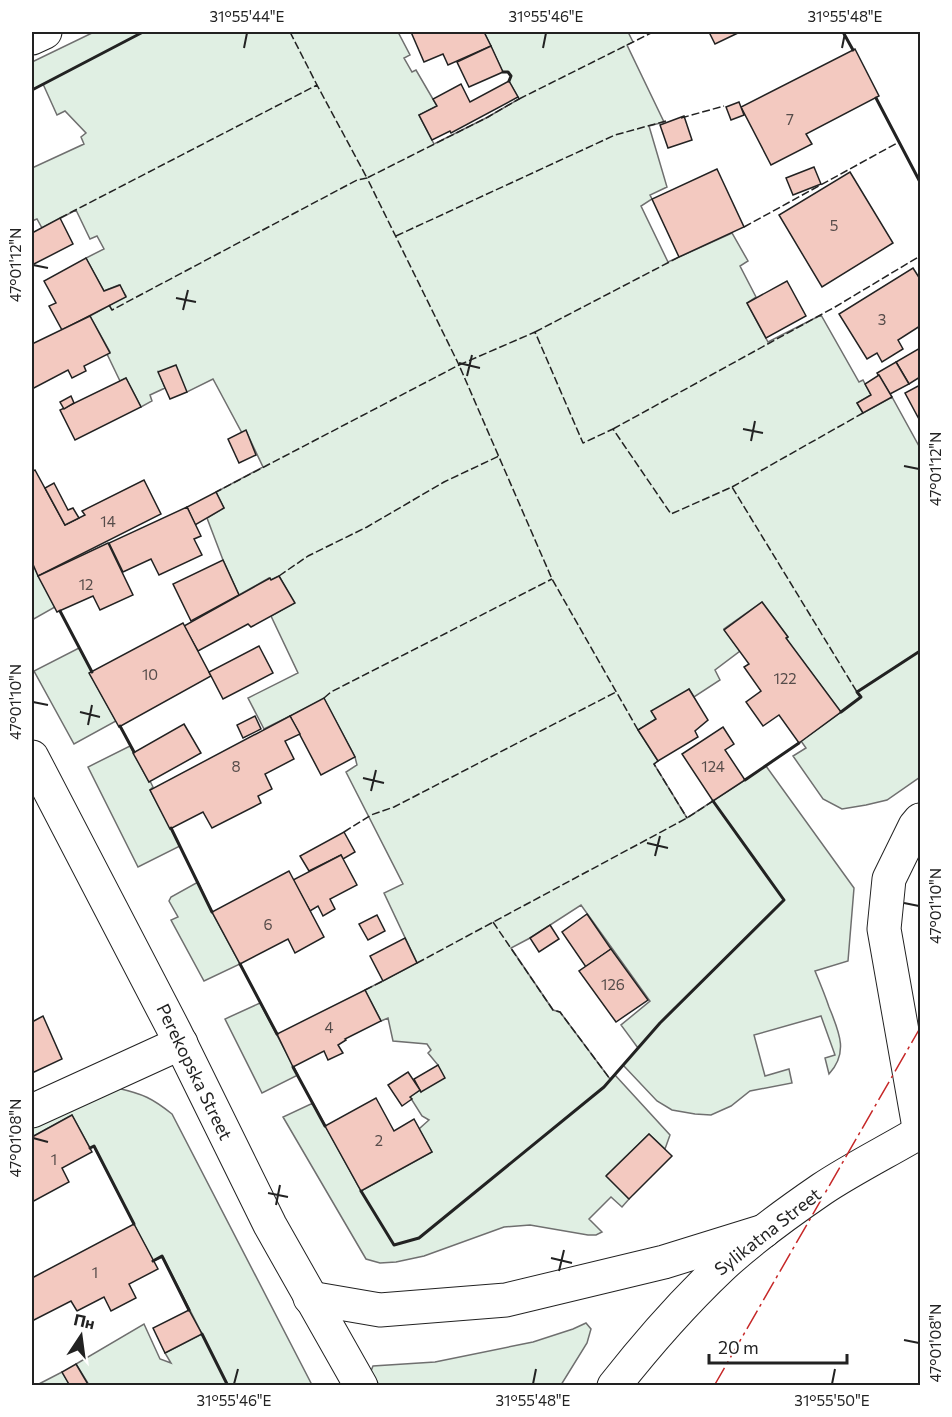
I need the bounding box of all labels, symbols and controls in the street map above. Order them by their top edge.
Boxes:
text: 31°55'44"E [210,7,285,25]
text: 31°55'46"E [509,7,584,25]
text: 31°55'48"E [808,7,883,25]
house number: 7 [786,110,794,128]
house number: 5 [830,216,838,234]
text: 47°01'12"N [6,228,24,302]
house number: 3 [878,310,886,328]
text: 47°01'12"N [926,432,944,506]
house number: 14 [100,512,116,530]
house number: 12 [79,575,93,593]
text: 47°01'10"N [6,664,24,740]
house number: 10 [142,665,158,683]
house number: 122 [773,669,797,687]
house number: 8 [231,757,241,775]
house number: 124 [701,757,725,775]
text: 47°01'10"N [926,868,944,944]
house number: 6 [263,915,273,933]
house number: 126 [601,975,625,993]
street label: Perekopska Street [152,1000,237,1143]
house number: 4 [325,1018,334,1036]
text: 47°01'08"N [6,1099,24,1177]
house number: 2 [375,1131,383,1149]
house number: 1 [51,1150,57,1168]
street label: Sylikatna Street [710,1183,825,1280]
house number: 1 [92,1263,98,1281]
text: 47°01'08"N [926,1304,944,1382]
north arrow [51,1306,111,1366]
text: Пн [72,1309,97,1333]
scale bar [709,1327,847,1365]
text: 20 m [718,1336,759,1358]
text: 31°55'46"E [197,1391,272,1409]
text: 31°55'48"E [496,1391,571,1409]
text: 31°55'50"E [794,1391,870,1409]

